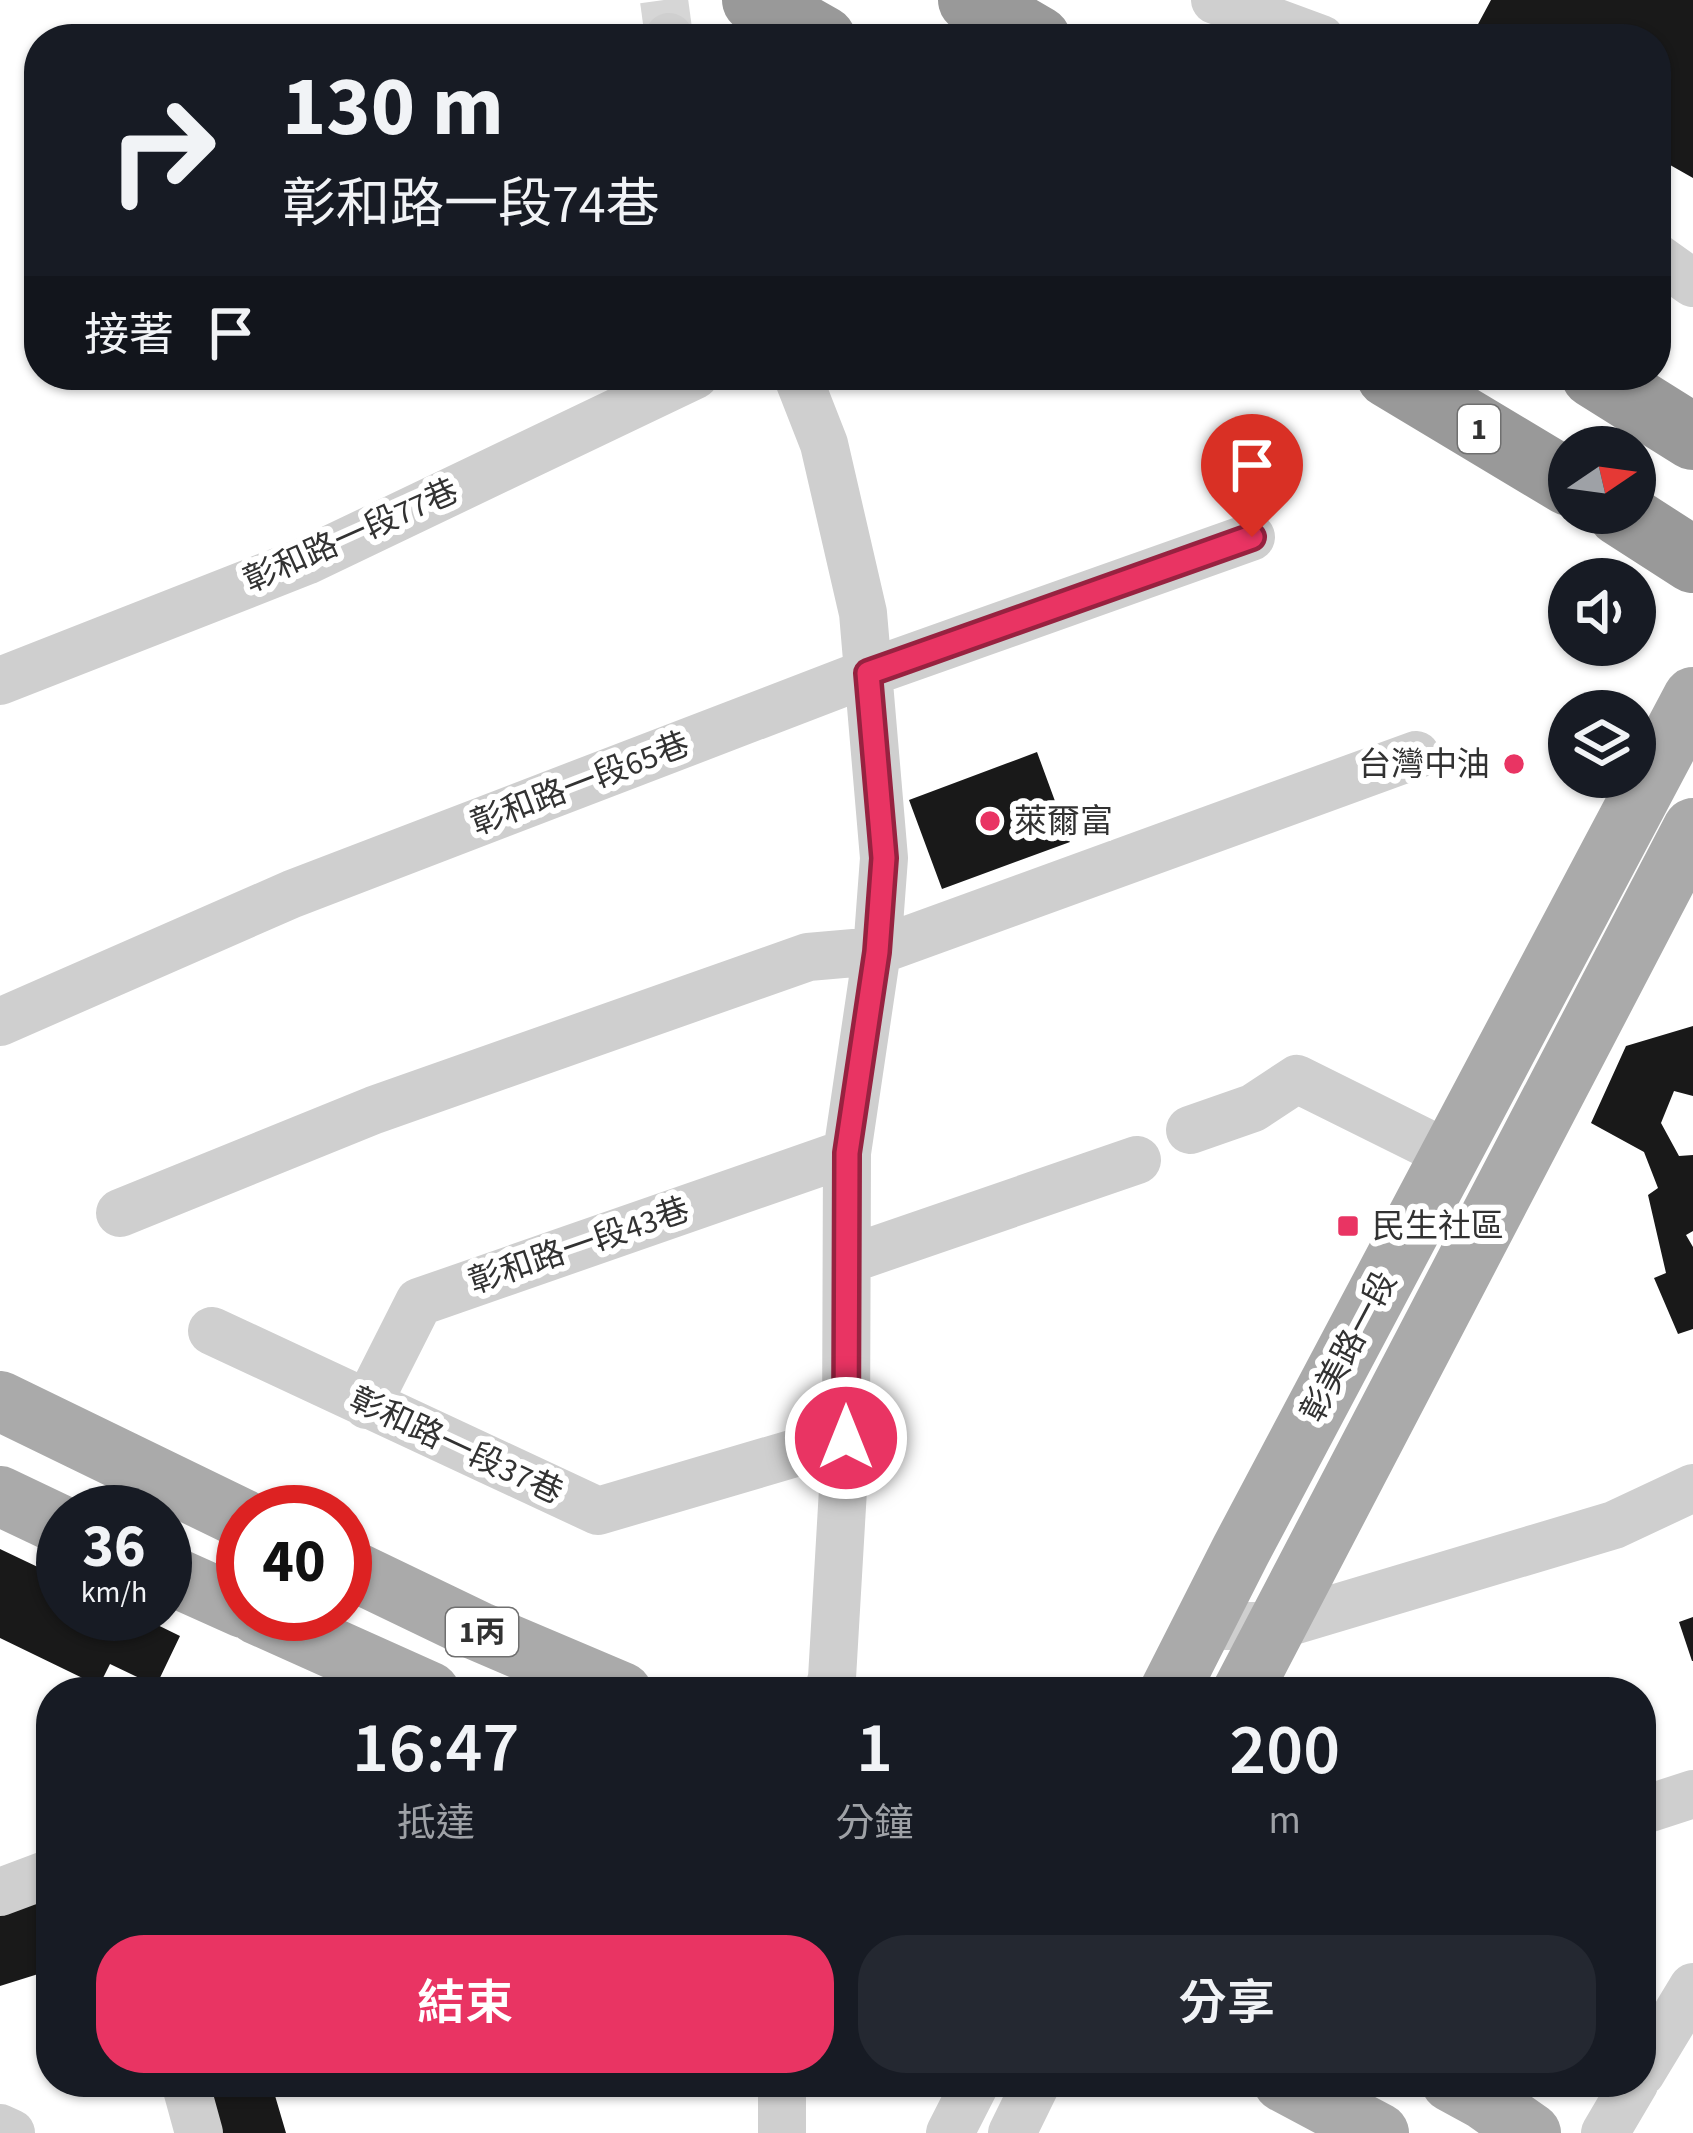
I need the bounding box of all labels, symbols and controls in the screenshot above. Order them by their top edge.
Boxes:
text: 130 m [282,48,504,168]
icon: right [84,72,240,228]
text: 彰和路一段74巷 [282,167,660,244]
icon: arrive [198,300,264,366]
text: 接著 [84,304,174,368]
road number: 1 [1458,405,1500,453]
pin [1201,414,1303,537]
north arrow [1548,426,1656,534]
map controls [1548,426,1656,798]
icon: arrive [1219,432,1285,498]
street label: 彰和路一段77巷 [236,468,466,604]
button: sound [1548,558,1656,666]
button: layers [1548,690,1656,798]
street label: 彰和路一段65巷 [464,721,696,847]
place label: 台灣中油 [1358,741,1490,788]
marker: 台灣中油 [1501,751,1527,777]
place label: 萊爾富 [1014,798,1113,845]
marker: 萊爾富 [977,808,1003,834]
street label: 彰和路一段43巷 [462,1186,696,1306]
place label: 民生社區 [1372,1203,1504,1250]
marker: 民生社區 [1335,1213,1361,1239]
street label: 彰美路一段 [1290,1263,1408,1431]
position arrow [783,1375,909,1501]
street label: 彰和路一段37巷 [341,1376,571,1516]
speed limit sign: 40 [216,1485,372,1641]
text: 36 [82,1505,146,1590]
text: km/h [81,1571,147,1614]
road number: 1丙 [446,1608,518,1656]
text: 16:47 [352,1697,519,1800]
text: 1 [856,1697,893,1800]
text: 200 [1229,1699,1340,1802]
text: m [1269,1793,1301,1849]
text: 抵達 [397,1796,475,1852]
text: 分鐘 [835,1796,913,1852]
button: 結束 [96,1935,834,2073]
button: 分享 [858,1935,1596,2073]

